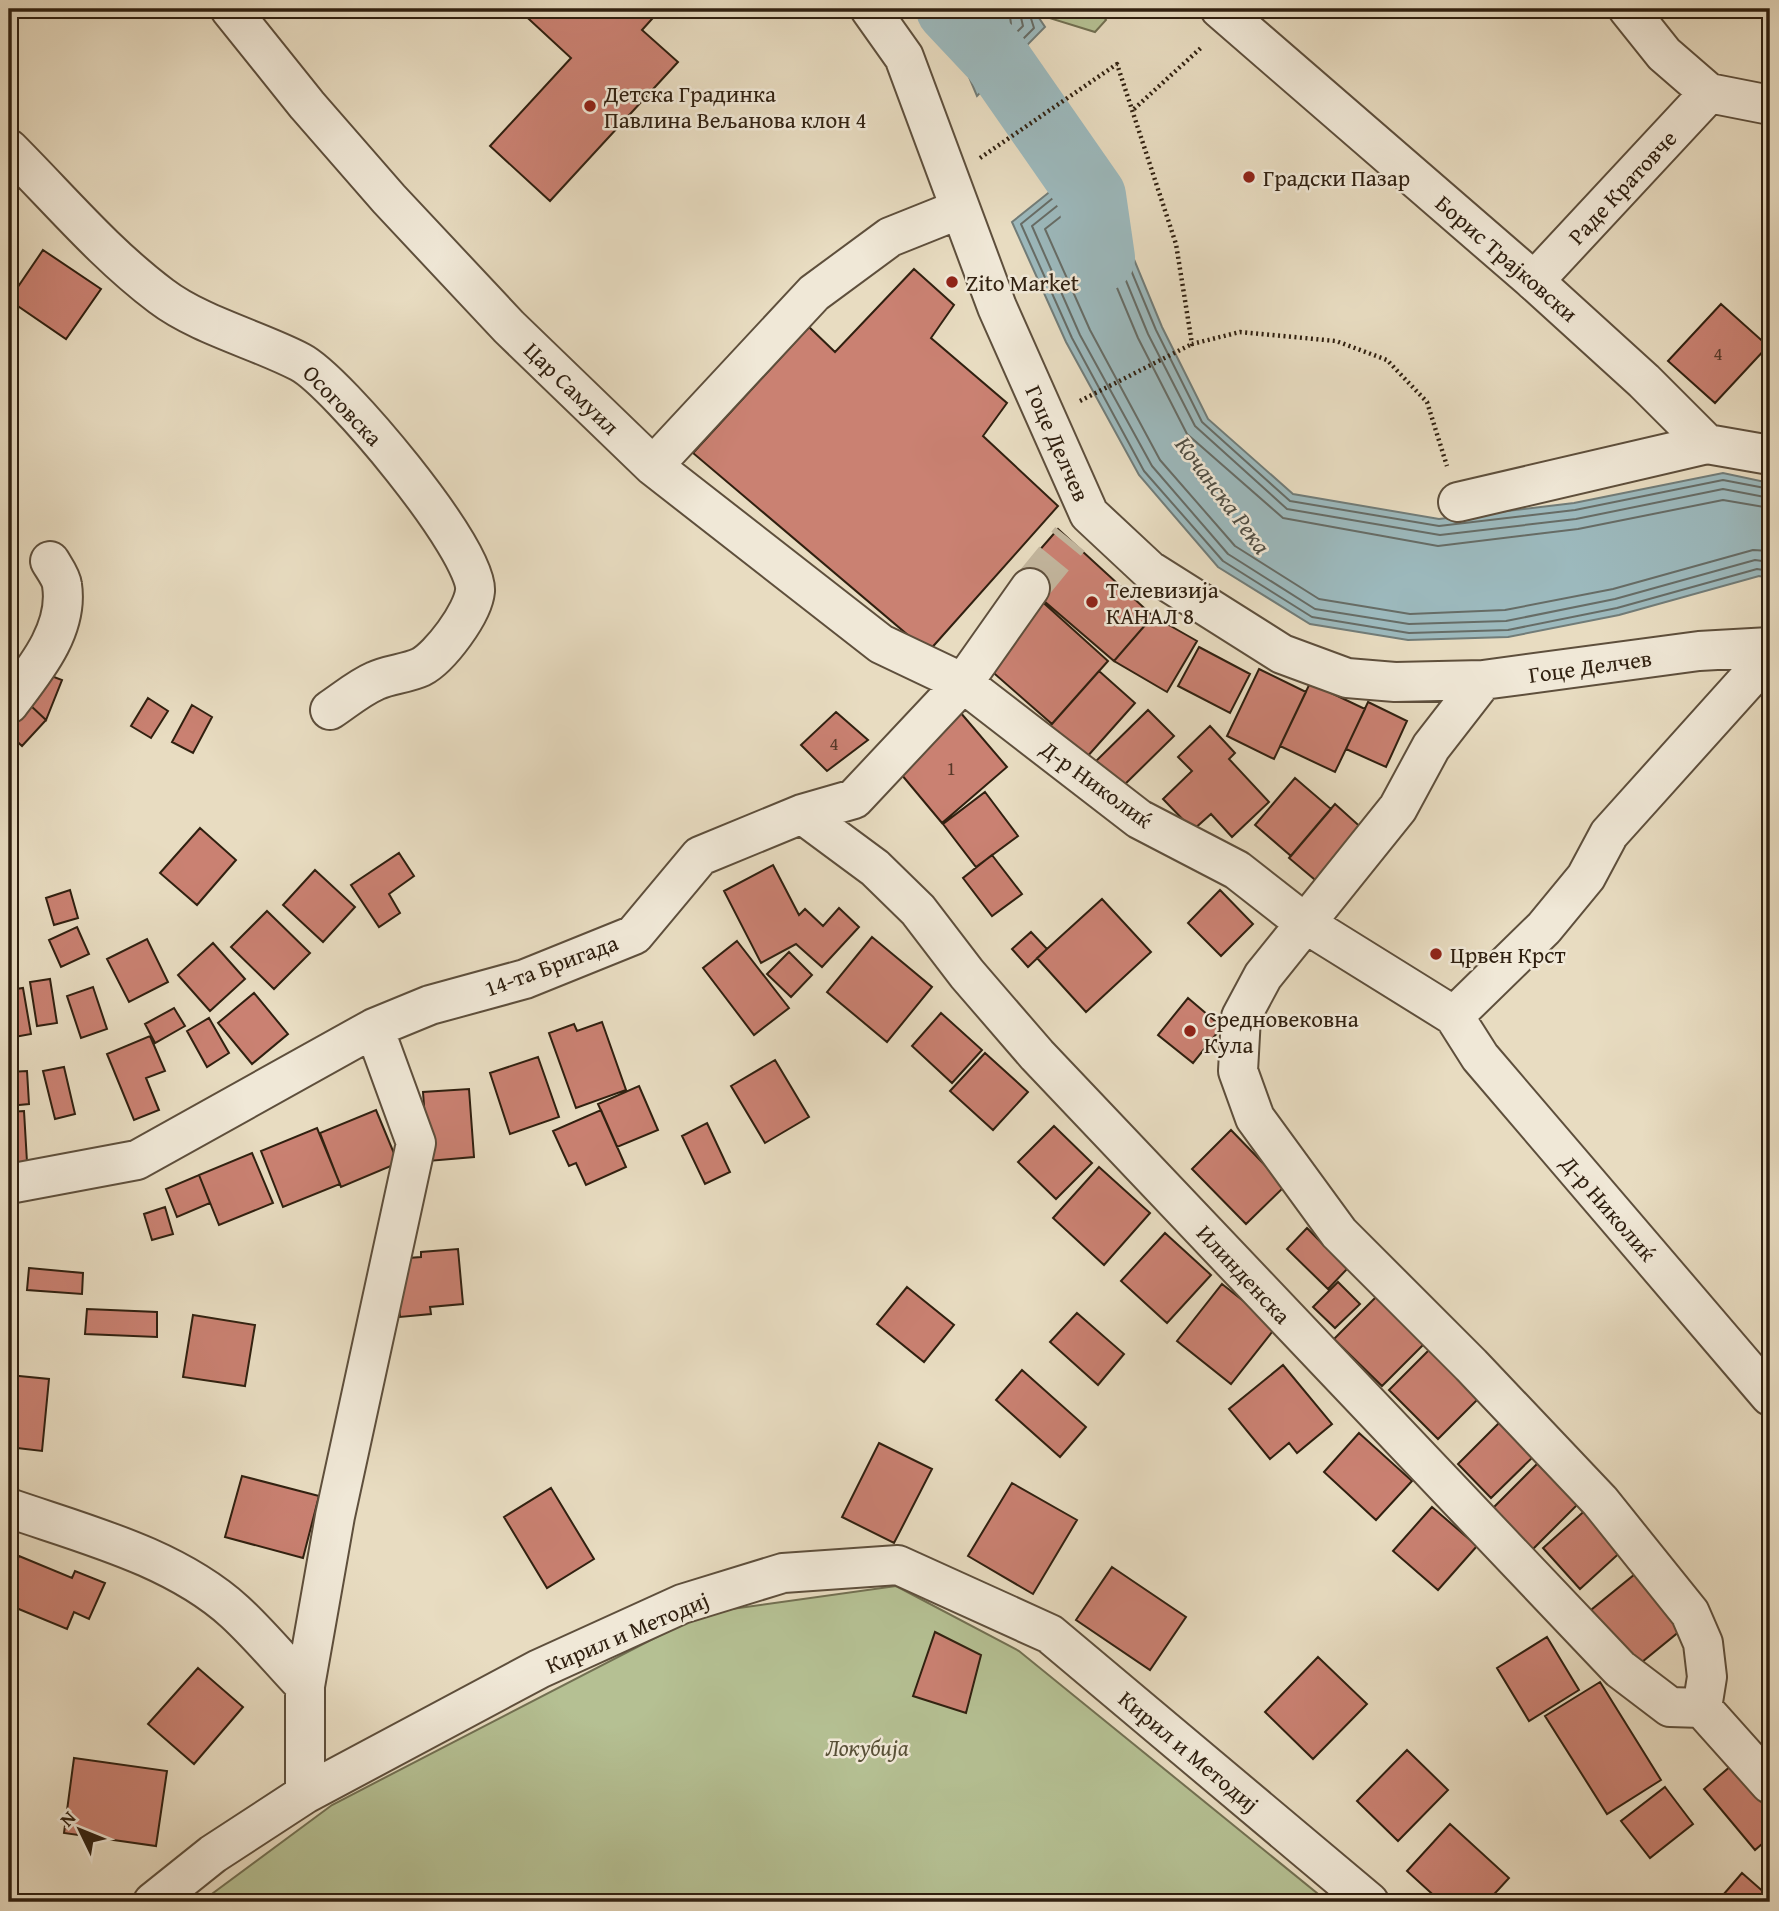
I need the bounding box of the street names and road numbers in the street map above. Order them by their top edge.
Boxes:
street label: Раде Кратовче [1560,122,1684,252]
street label: Борис Трајковски [1428,187,1586,330]
street label: Цар Самуил [517,334,627,442]
street label: Осоговска [296,357,390,453]
street label: Гоце Делчев [1018,380,1098,506]
street label: Гоце Делчев [1526,641,1654,691]
street label: Д-р Николиќ [1033,732,1160,836]
street label: 14-та Бригада [479,925,623,1005]
street label: Д-р Николиќ [1553,1147,1664,1268]
street label: Илинденска [1189,1217,1299,1331]
street label: Кирил и Методиј [540,1583,714,1681]
street label: Кирил и Методиј [1112,1682,1266,1820]

